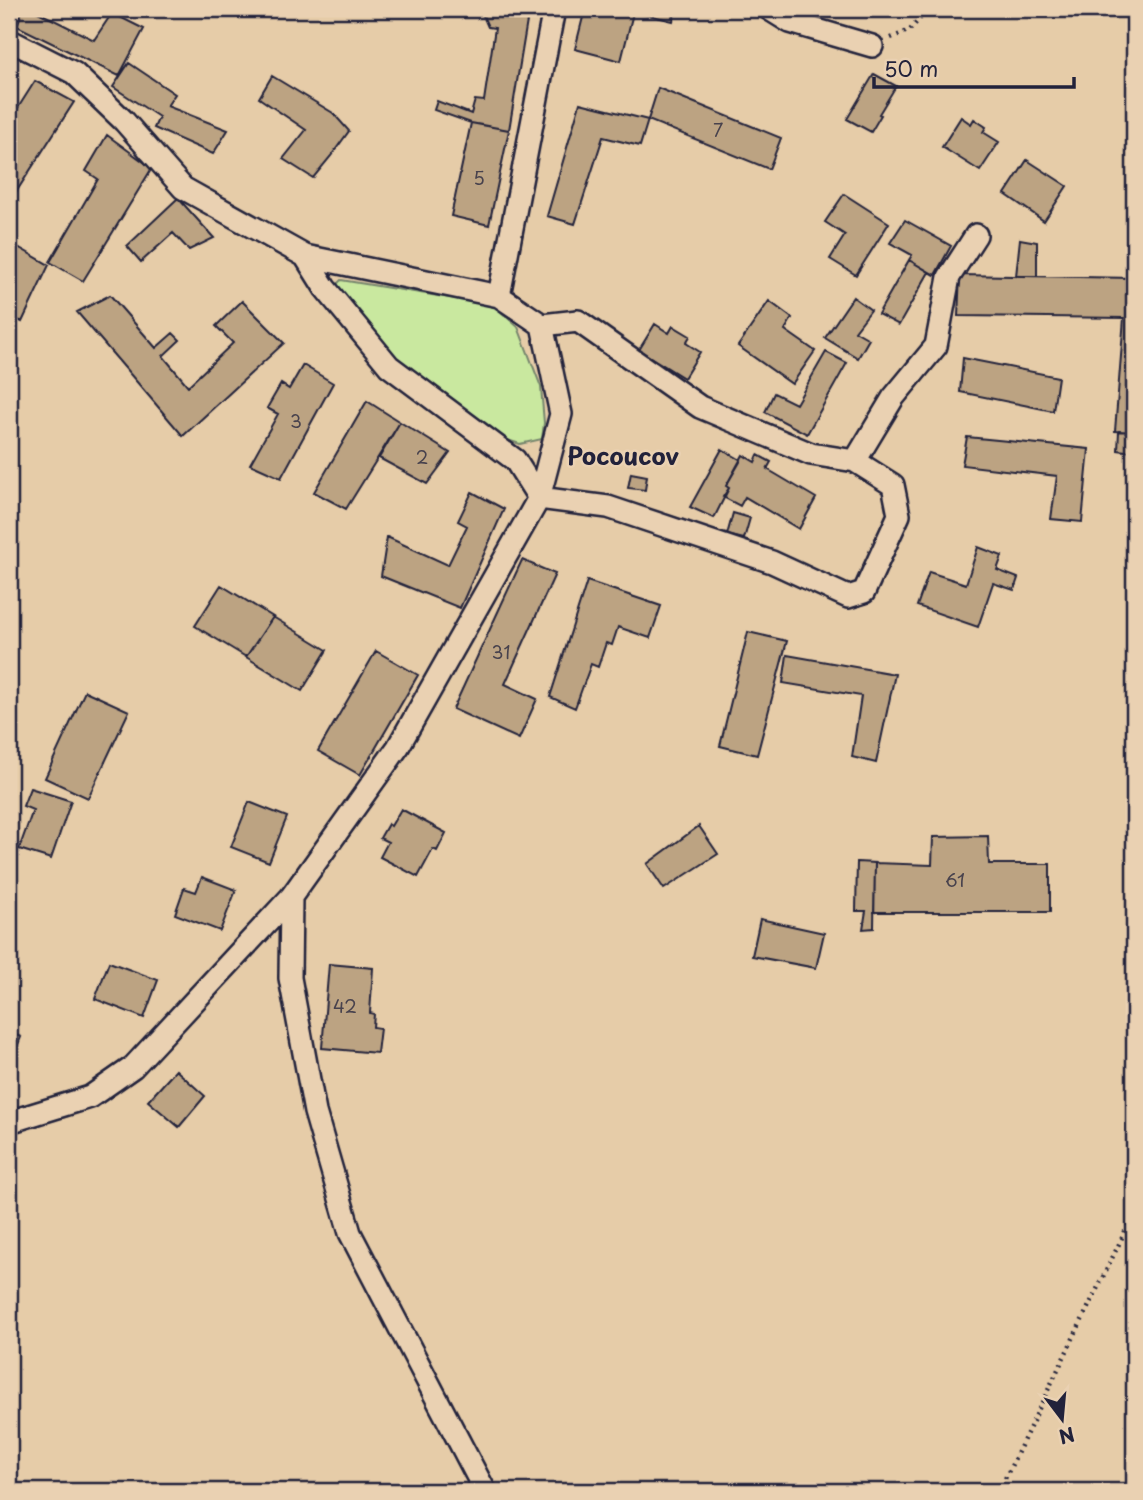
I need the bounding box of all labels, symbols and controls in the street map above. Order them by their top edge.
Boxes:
scale bar [874,46,1073,90]
text: 50 m [884,52,938,84]
house number: 7 [713,116,723,143]
house number: 5 [473,164,485,191]
house number: 3 [290,407,302,434]
district label: Pocoucov [567,437,679,473]
house number: 2 [416,443,428,470]
house number: 31 [492,638,510,665]
house number: 61 [945,866,965,893]
house number: 42 [333,992,357,1019]
north arrow [1028,1384,1098,1454]
text: N [1056,1421,1078,1452]

